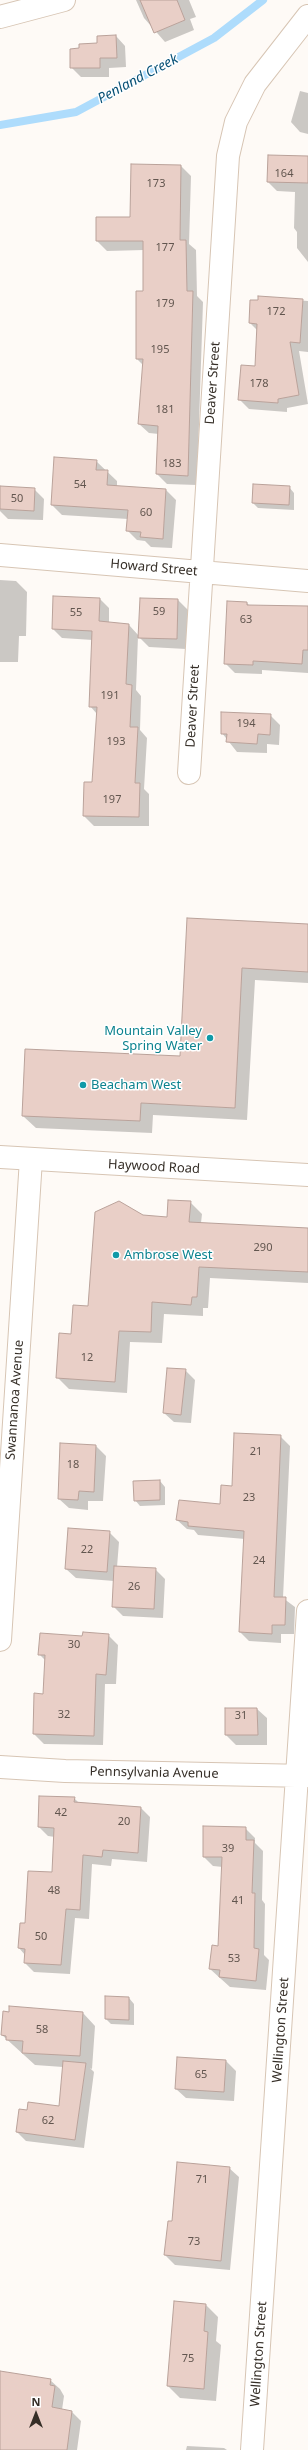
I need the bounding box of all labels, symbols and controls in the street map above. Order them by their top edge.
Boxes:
water label: Penland Creek [95,51,181,107]
house number: 164 [275,167,293,181]
house number: 173 [147,177,165,191]
house number: 177 [156,241,174,255]
house number: 179 [156,297,174,311]
house number: 172 [267,305,285,319]
street label: Deaver Street [202,341,224,425]
house number: 195 [151,343,169,357]
house number: 178 [250,377,268,391]
house number: 181 [156,403,174,417]
house number: 183 [163,457,181,471]
house number: 54 [74,478,86,492]
house number: 50 [11,492,23,506]
house number: 60 [140,506,152,520]
street label: Howard Street [110,556,198,580]
house number: 59 [153,605,165,619]
house number: 55 [70,606,82,620]
house number: 63 [240,613,252,627]
street label: Deaver Street [183,664,203,748]
house number: 191 [101,689,119,703]
house number: 194 [237,717,255,731]
house number: 193 [107,735,125,749]
house number: 197 [103,793,121,807]
place label: Mountain Valley Spring Water [104,1023,202,1054]
marker: Mountain Valley Spring Water [205,1033,215,1043]
place label: Beacham West [91,1077,181,1093]
marker: Beacham West [78,1080,88,1090]
street label: Haywood Road [108,1157,200,1177]
house number: 290 [254,1241,272,1255]
place label: Ambrose West [124,1247,212,1263]
marker: Ambrose West [111,1250,121,1260]
street label: Swannanoa Avenue [3,1339,27,1461]
house number: 12 [81,1351,93,1365]
house number: 21 [250,1445,262,1459]
house number: 18 [67,1458,79,1472]
house number: 23 [243,1491,255,1505]
house number: 22 [81,1543,93,1557]
house number: 24 [253,1554,265,1568]
house number: 26 [128,1580,140,1594]
house number: 30 [68,1638,80,1652]
house number: 32 [58,1708,70,1722]
house number: 31 [235,1709,247,1723]
street label: Pennsylvania Avenue [89,1764,219,1782]
house number: 42 [55,1806,67,1820]
house number: 20 [118,1815,130,1829]
house number: 39 [222,1842,234,1856]
house number: 48 [48,1884,60,1898]
house number: 41 [232,1894,244,1908]
house number: 50 [35,1930,47,1944]
house number: 53 [228,1952,240,1966]
street label: Wellington Street [270,1977,292,2083]
house number: 58 [36,2023,48,2037]
house number: 65 [195,2068,207,2082]
house number: 62 [42,2114,54,2128]
house number: 71 [196,2173,208,2187]
house number: 73 [188,2235,200,2249]
street label: Wellington Street [248,2301,270,2407]
house number: 75 [182,2352,194,2366]
north arrow [16,2394,56,2434]
text: N [32,2394,40,2409]

